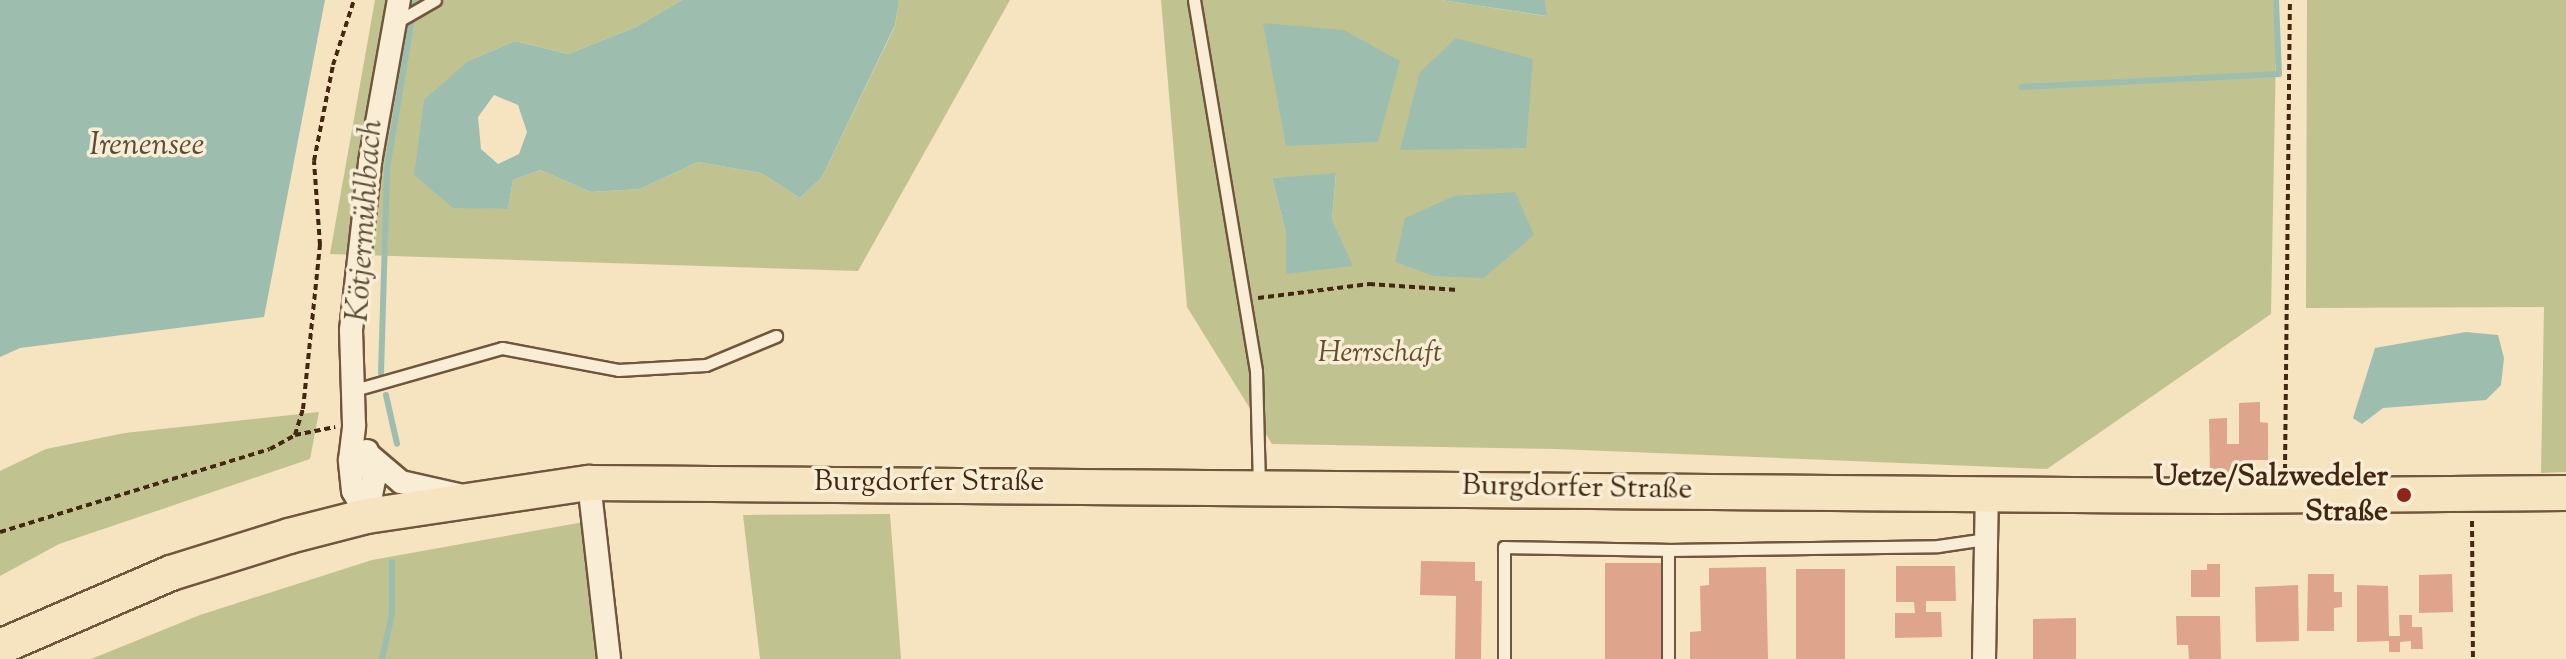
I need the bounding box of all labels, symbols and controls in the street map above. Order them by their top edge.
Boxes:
water label: Kötjermühlbach [340,119,392,323]
water label: Irenensee [90,127,204,165]
park label: Herrschaft [1318,336,1442,372]
place label: Uetze/Salzwedeler Straße [2153,460,2388,530]
street label: Burgdorfer Straße [814,465,1044,501]
street label: Burgdorfer Straße [1461,469,1693,509]
marker: Uetze/Salzwedeler Straße [2395,486,2413,504]

